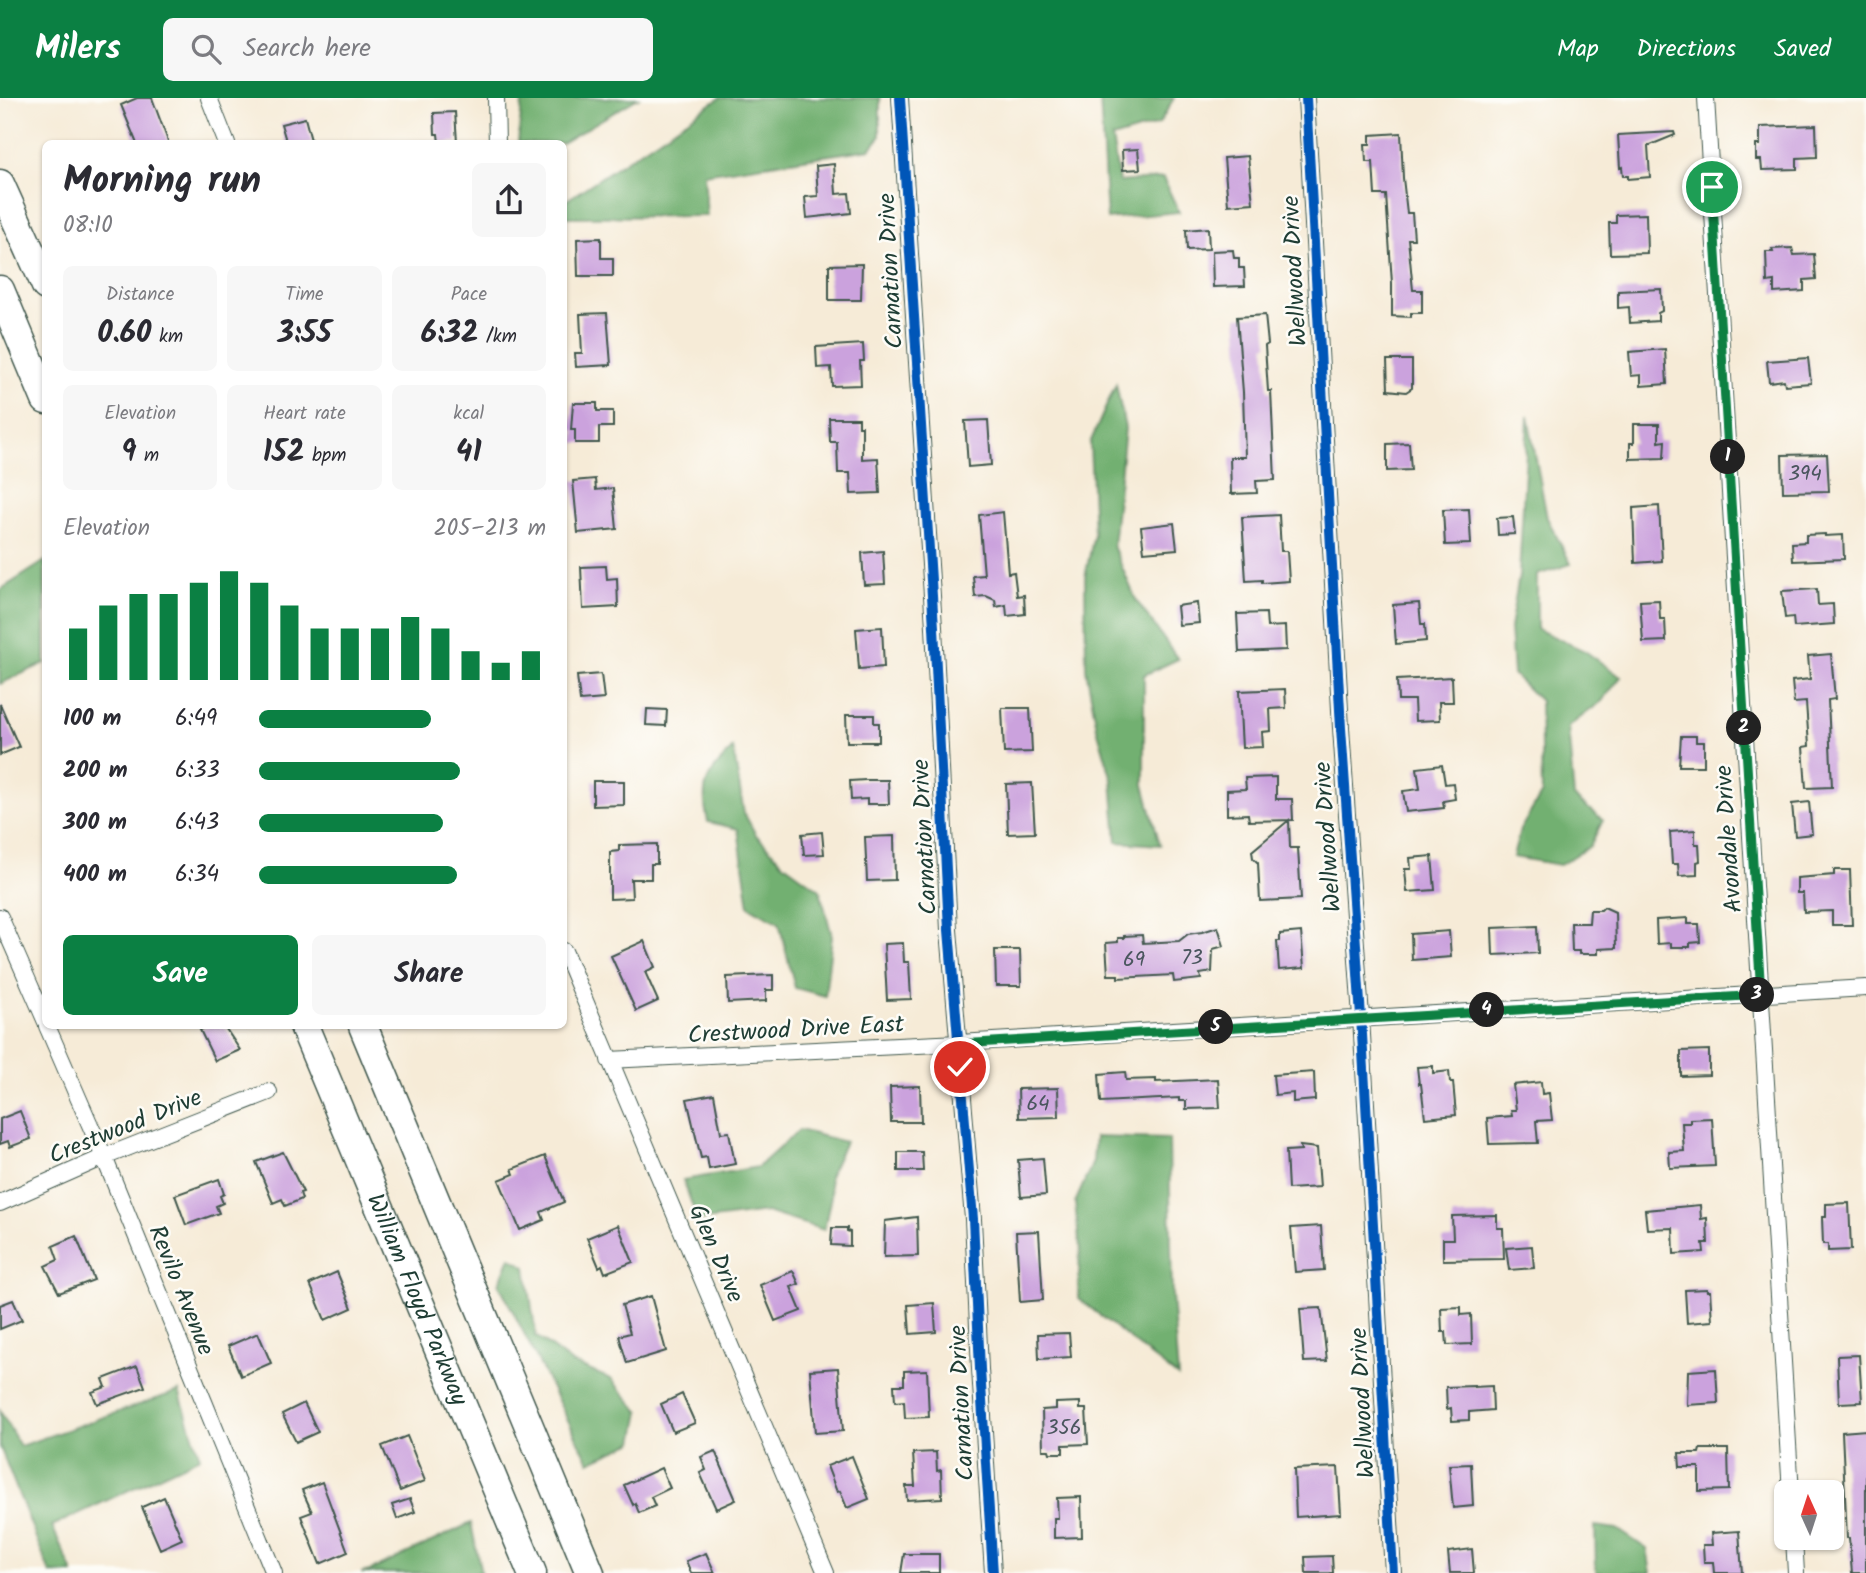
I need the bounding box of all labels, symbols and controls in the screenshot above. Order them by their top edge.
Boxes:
search box [163,18,653,81]
text: Milers [35,23,121,76]
text: Search here [243,28,371,70]
icon: search [187,30,225,68]
text: Map [1557,30,1599,69]
text: Directions [1637,30,1736,69]
text: Saved [1774,30,1831,69]
text: Morning run [63,152,261,212]
pin [1682,157,1742,217]
button: share [472,163,546,237]
icon: arrive [1693,168,1731,206]
street label: Carnation Drive [868,192,915,350]
street label: Wellwood Drive [1272,194,1319,347]
text: 08:10 [63,208,113,244]
text: Distance [106,280,174,310]
text: Time [285,280,324,310]
text: Pace [451,280,487,310]
text: 0.60 [97,310,151,358]
text: 3:55 [277,310,332,358]
text: 6:32 [421,310,478,358]
text: km [151,322,183,352]
text: /km [478,322,517,352]
text: Elevation [104,399,176,429]
text: Heart rate [263,399,346,429]
text: kcal [453,399,484,429]
text: 9 [121,429,136,477]
text: 152 [263,429,304,477]
text: 41 [456,429,482,477]
pin: 1 [1710,440,1746,474]
text: m [136,441,159,471]
text: bpm [304,441,346,471]
text: 1 [1725,441,1730,471]
house number: 394 [1788,458,1822,491]
text: Elevation [63,511,150,547]
text: 205–213 m [434,511,546,547]
text: 100 m [63,701,121,737]
text: 6:49 [175,701,217,737]
pin: 2 [1726,710,1762,746]
text: 2 [1738,712,1749,742]
text: 200 m [63,753,128,789]
text: 6:33 [175,753,220,789]
street label: Carnation Drive [902,758,949,916]
street label: Wellwood Drive [1304,760,1353,914]
street label: Avondale Drive [1705,764,1754,914]
text: 300 m [63,805,127,841]
text: 6:43 [175,805,219,841]
text: 400 m [63,857,127,893]
text: 6:34 [175,857,219,893]
button: Save [63,935,298,1015]
button: Share [312,935,546,1015]
house number: 73 [1181,942,1203,975]
house number: 69 [1123,944,1145,977]
pin: 3 [1740,978,1774,1012]
text: 3 [1751,979,1762,1009]
pin: 4 [1470,992,1504,1028]
text: 4 [1481,994,1492,1024]
street label: Crestwood Drive East [687,1005,906,1056]
pin: 5 [1198,1010,1234,1044]
text: 5 [1211,1011,1220,1041]
pin [930,1037,990,1097]
icon: check [941,1048,979,1086]
street label: Crestwood Drive [43,1079,208,1176]
house number: 64 [1026,1088,1050,1121]
street label: William Floyd Parkway [355,1188,478,1412]
street label: Glen Drive [677,1198,754,1309]
street label: Revilo Avenue [137,1219,225,1362]
street label: Carnation Drive [939,1324,986,1482]
street label: Wellwood Drive [1340,1326,1387,1479]
house number: 356 [1047,1412,1081,1445]
north arrow [1774,1480,1844,1550]
map controls [1774,1480,1844,1550]

